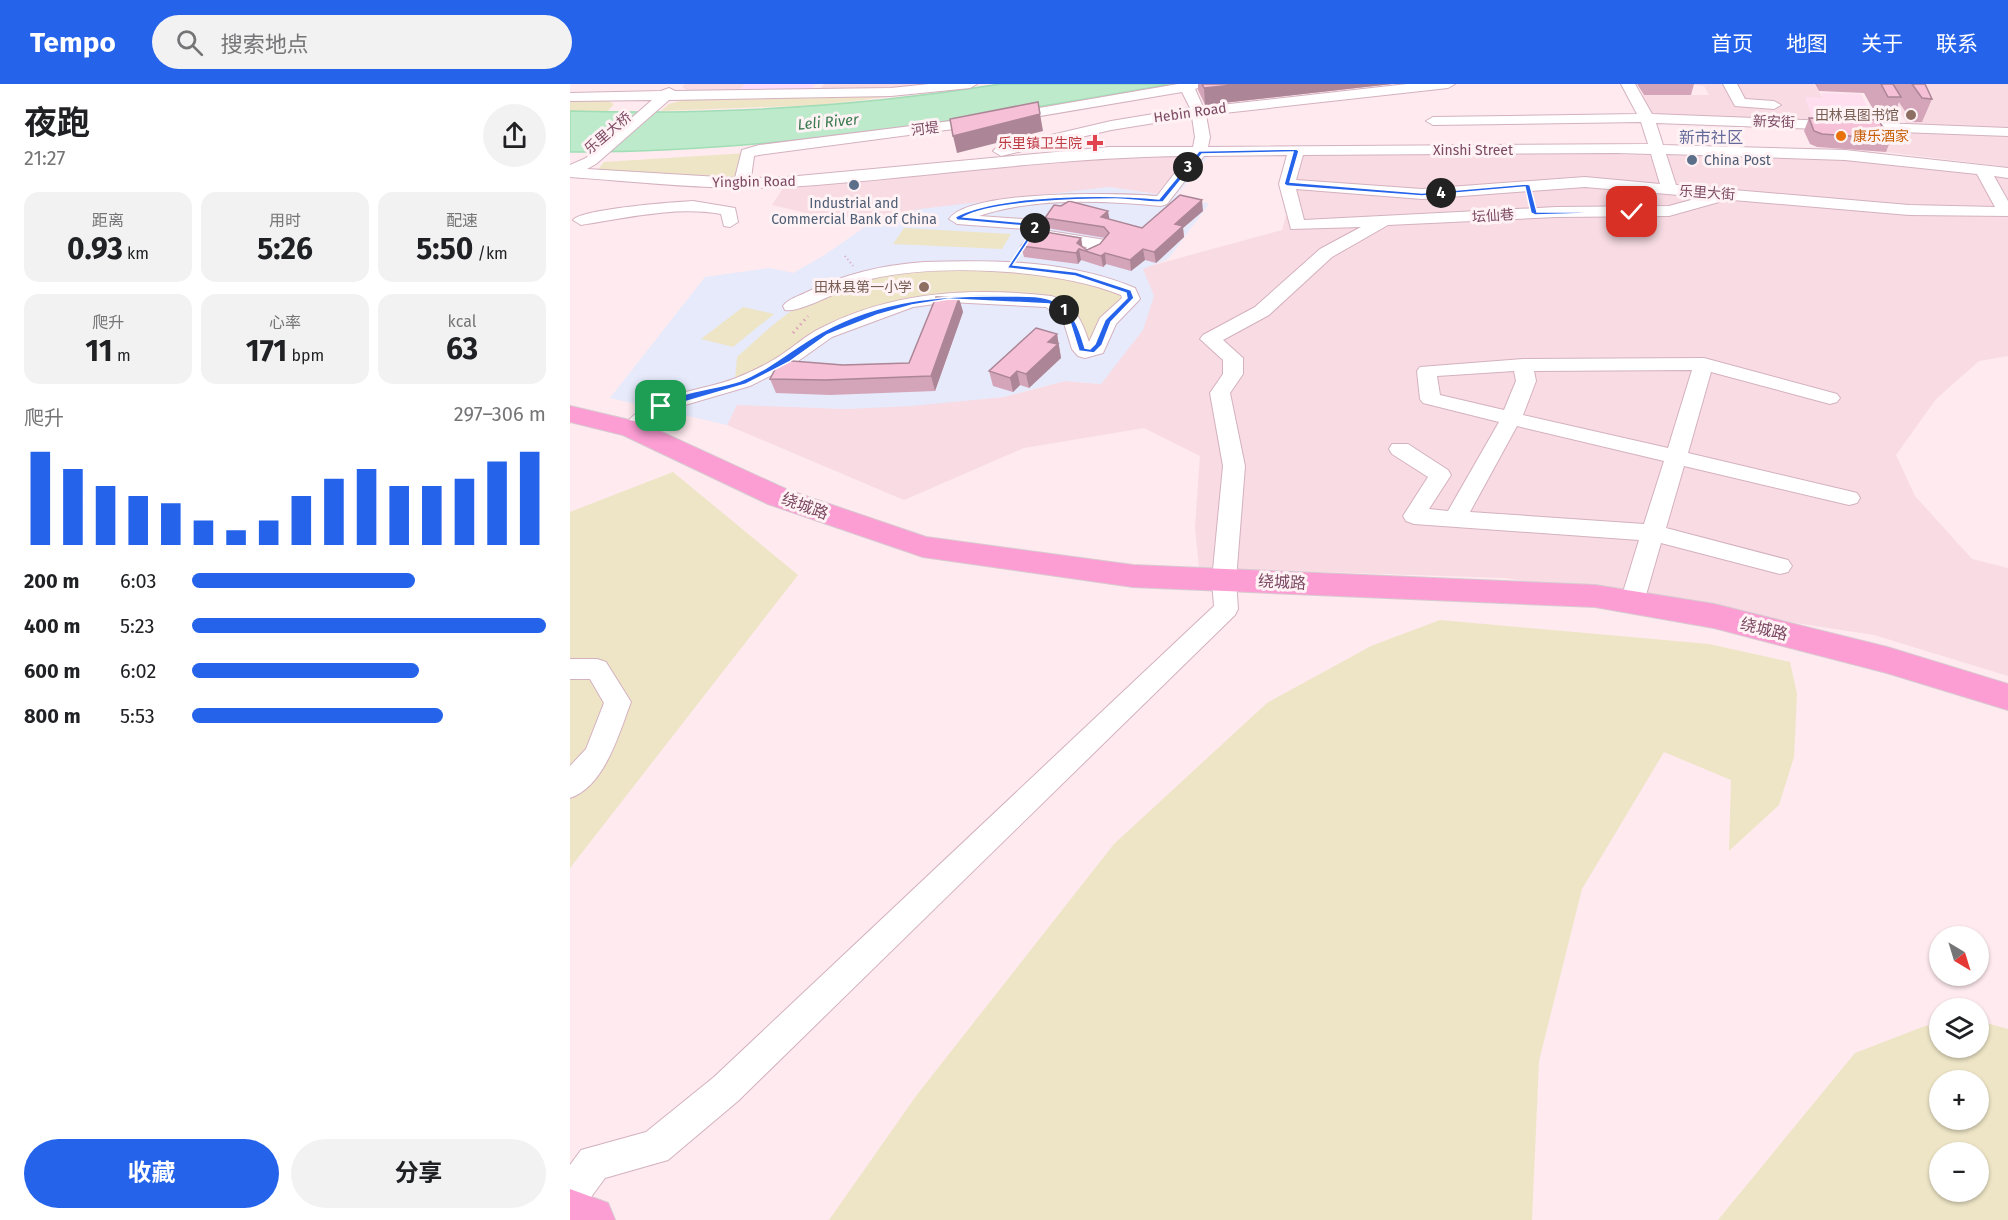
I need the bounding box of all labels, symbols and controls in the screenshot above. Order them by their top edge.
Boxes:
search box [152,15,572,69]
text: Tempo [30,26,116,59]
icon: search [173,26,206,59]
text: 搜索地点 [221,31,309,58]
text: 首页 [1711,31,1753,57]
text: 地图 [1786,31,1828,57]
text: 关于 [1861,31,1903,57]
text: 联系 [1936,31,1978,57]
street label: Hebin Road [1152,99,1228,127]
text: 夜跑 [24,103,90,143]
button: share [483,104,546,167]
place label: 田林县图书馆 [1815,107,1899,124]
street label: 乐里大桥 [581,108,635,158]
marker: 田林县图书馆 [1904,108,1918,122]
water label: Leli River [797,110,860,134]
street label: 新安街 [1753,113,1795,131]
street label: 河堤 [910,119,940,139]
district label: 新市社区 [1679,128,1743,147]
place label: 康乐酒家 [1853,128,1909,145]
marker: 康乐酒家 [1834,129,1848,143]
marker: 乐里镇卫生院 [1086,134,1104,152]
place label: 乐里镇卫生院 [998,135,1082,152]
street label: Xinshi Street [1433,142,1514,159]
text: 21:27 [24,146,65,170]
pin: 3 [1173,152,1203,182]
place label: China Post [1704,152,1772,169]
marker: China Post [1685,153,1699,167]
text: 3 [1184,157,1192,176]
street label: Yingbin Road [712,173,796,191]
marker: Industrial and Commercial Bank of China [847,178,861,192]
pin: 4 [1426,178,1456,208]
text: 4 [1436,183,1446,202]
street label: 乐里大街 [1678,183,1736,203]
pin [1606,186,1657,237]
place label: Industrial and Commercial Bank of China [771,195,937,228]
icon: check [1615,195,1648,228]
street label: 坛仙巷 [1471,206,1515,226]
text: 距离 [92,211,124,230]
text: 用时 [269,211,301,230]
text: 配速 [446,211,478,230]
pin: 2 [1020,213,1050,243]
text: 2 [1031,218,1039,237]
text: 0.93 [67,231,123,267]
text: 5:26 [257,231,313,267]
text: 5:50 [416,231,473,267]
text: km [123,244,149,263]
text: /km [473,244,508,263]
place label: 田林县第一小学 [814,279,912,296]
marker: 田林县第一小学 [917,280,931,294]
pin: 1 [1049,295,1079,325]
text: 1 [1060,300,1068,319]
text: kcal [448,312,476,331]
text: 爬升 [92,313,124,332]
text: 心率 [269,313,301,332]
text: 63 [446,331,478,367]
text: 11 [85,333,113,369]
text: 171 [246,333,287,369]
text: m [113,346,131,365]
text: bpm [287,346,324,365]
pin [635,380,686,431]
icon: arrive [644,389,677,422]
text: 297–306 m [454,402,546,426]
text: 爬升 [24,406,64,430]
street label: 绕城路 [779,489,831,523]
text: 200 m [24,569,79,593]
text: 6:03 [120,569,156,593]
street label: 绕城路 [1258,571,1306,593]
text: 400 m [24,614,80,638]
text: 5:23 [120,614,155,638]
street label: 绕城路 [1738,614,1790,644]
text: 600 m [24,659,80,683]
text: 6:02 [120,659,156,683]
text: 800 m [24,704,81,728]
text: 5:53 [120,704,155,728]
north arrow [1929,926,1989,986]
map controls [1929,926,1989,1202]
button: layers [1929,998,1989,1058]
button: + [1929,1070,1989,1130]
button: 收藏 [24,1139,279,1208]
button: 分享 [291,1139,546,1208]
button: − [1929,1142,1989,1202]

